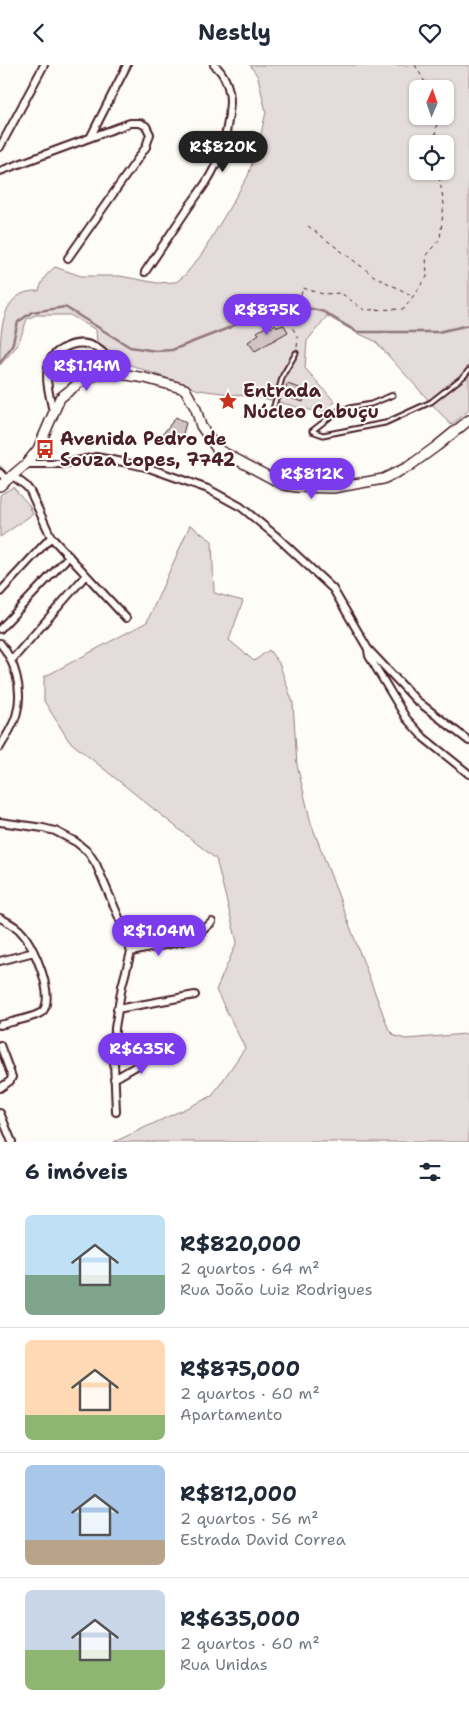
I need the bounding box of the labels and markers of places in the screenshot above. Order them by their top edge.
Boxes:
pin: R$820K [182,131,264,173]
pin: R$875K [226,293,308,336]
pin: R$1.14M [41,349,133,392]
place label: Entrada Núcleo Cabuçu [243,379,379,424]
place icon: Entrada Núcleo Cabuçu [217,390,239,412]
place label: Avenida Pedro de Souza Lopes, 7742 [60,427,236,472]
bus stop icon: Avenida Pedro de Souza Lopes, 7742 [34,438,56,460]
pin: R$812K [271,457,353,500]
pin: R$1.04M [113,915,205,957]
pin: R$635K [101,1033,183,1075]

